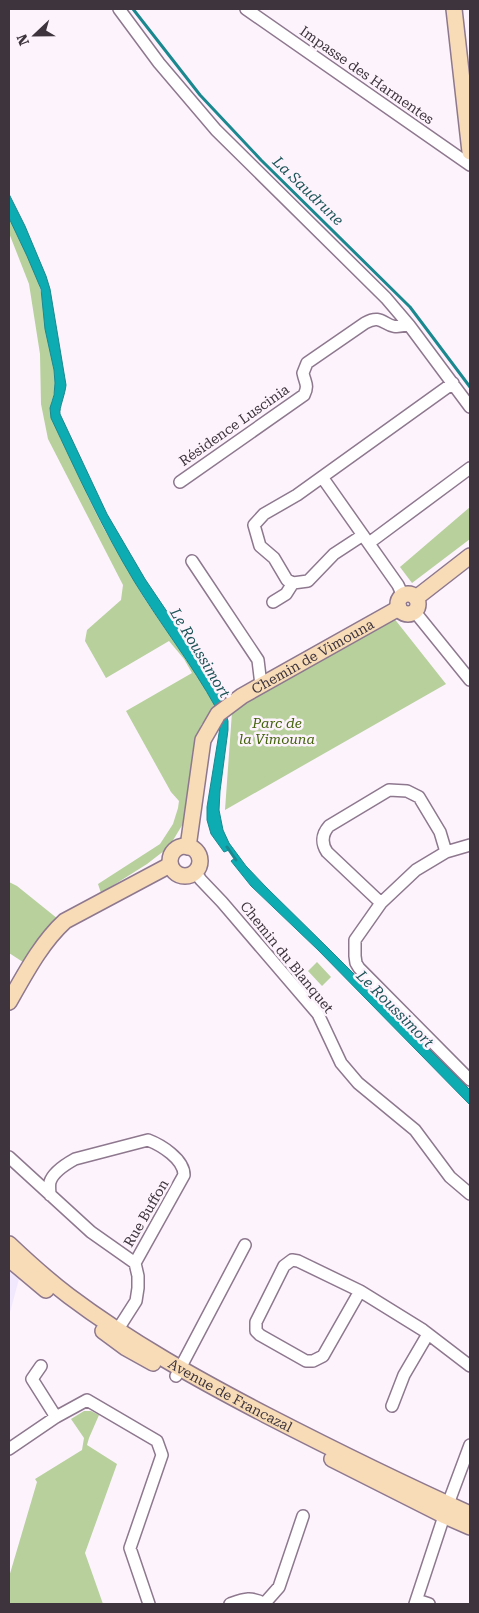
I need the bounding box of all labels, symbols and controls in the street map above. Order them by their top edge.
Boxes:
north arrow [10,10,60,60]
street label: Impasse des Harmentes [297,23,437,128]
text: N [13,32,32,48]
water label: La Saudrune [268,152,347,230]
street label: Résidence Luscinia [176,381,292,469]
water label: Le Roussimort [166,604,234,702]
street label: Chemin de Vimouna [249,616,377,697]
park label: Parc de la Vimouna [239,715,315,747]
street label: Chemin du Blanquet [237,898,337,1016]
water label: Le Roussimort [352,966,438,1052]
street label: Rue Buffon [120,1176,172,1250]
street label: Avenue de Francazal [165,1355,296,1435]

